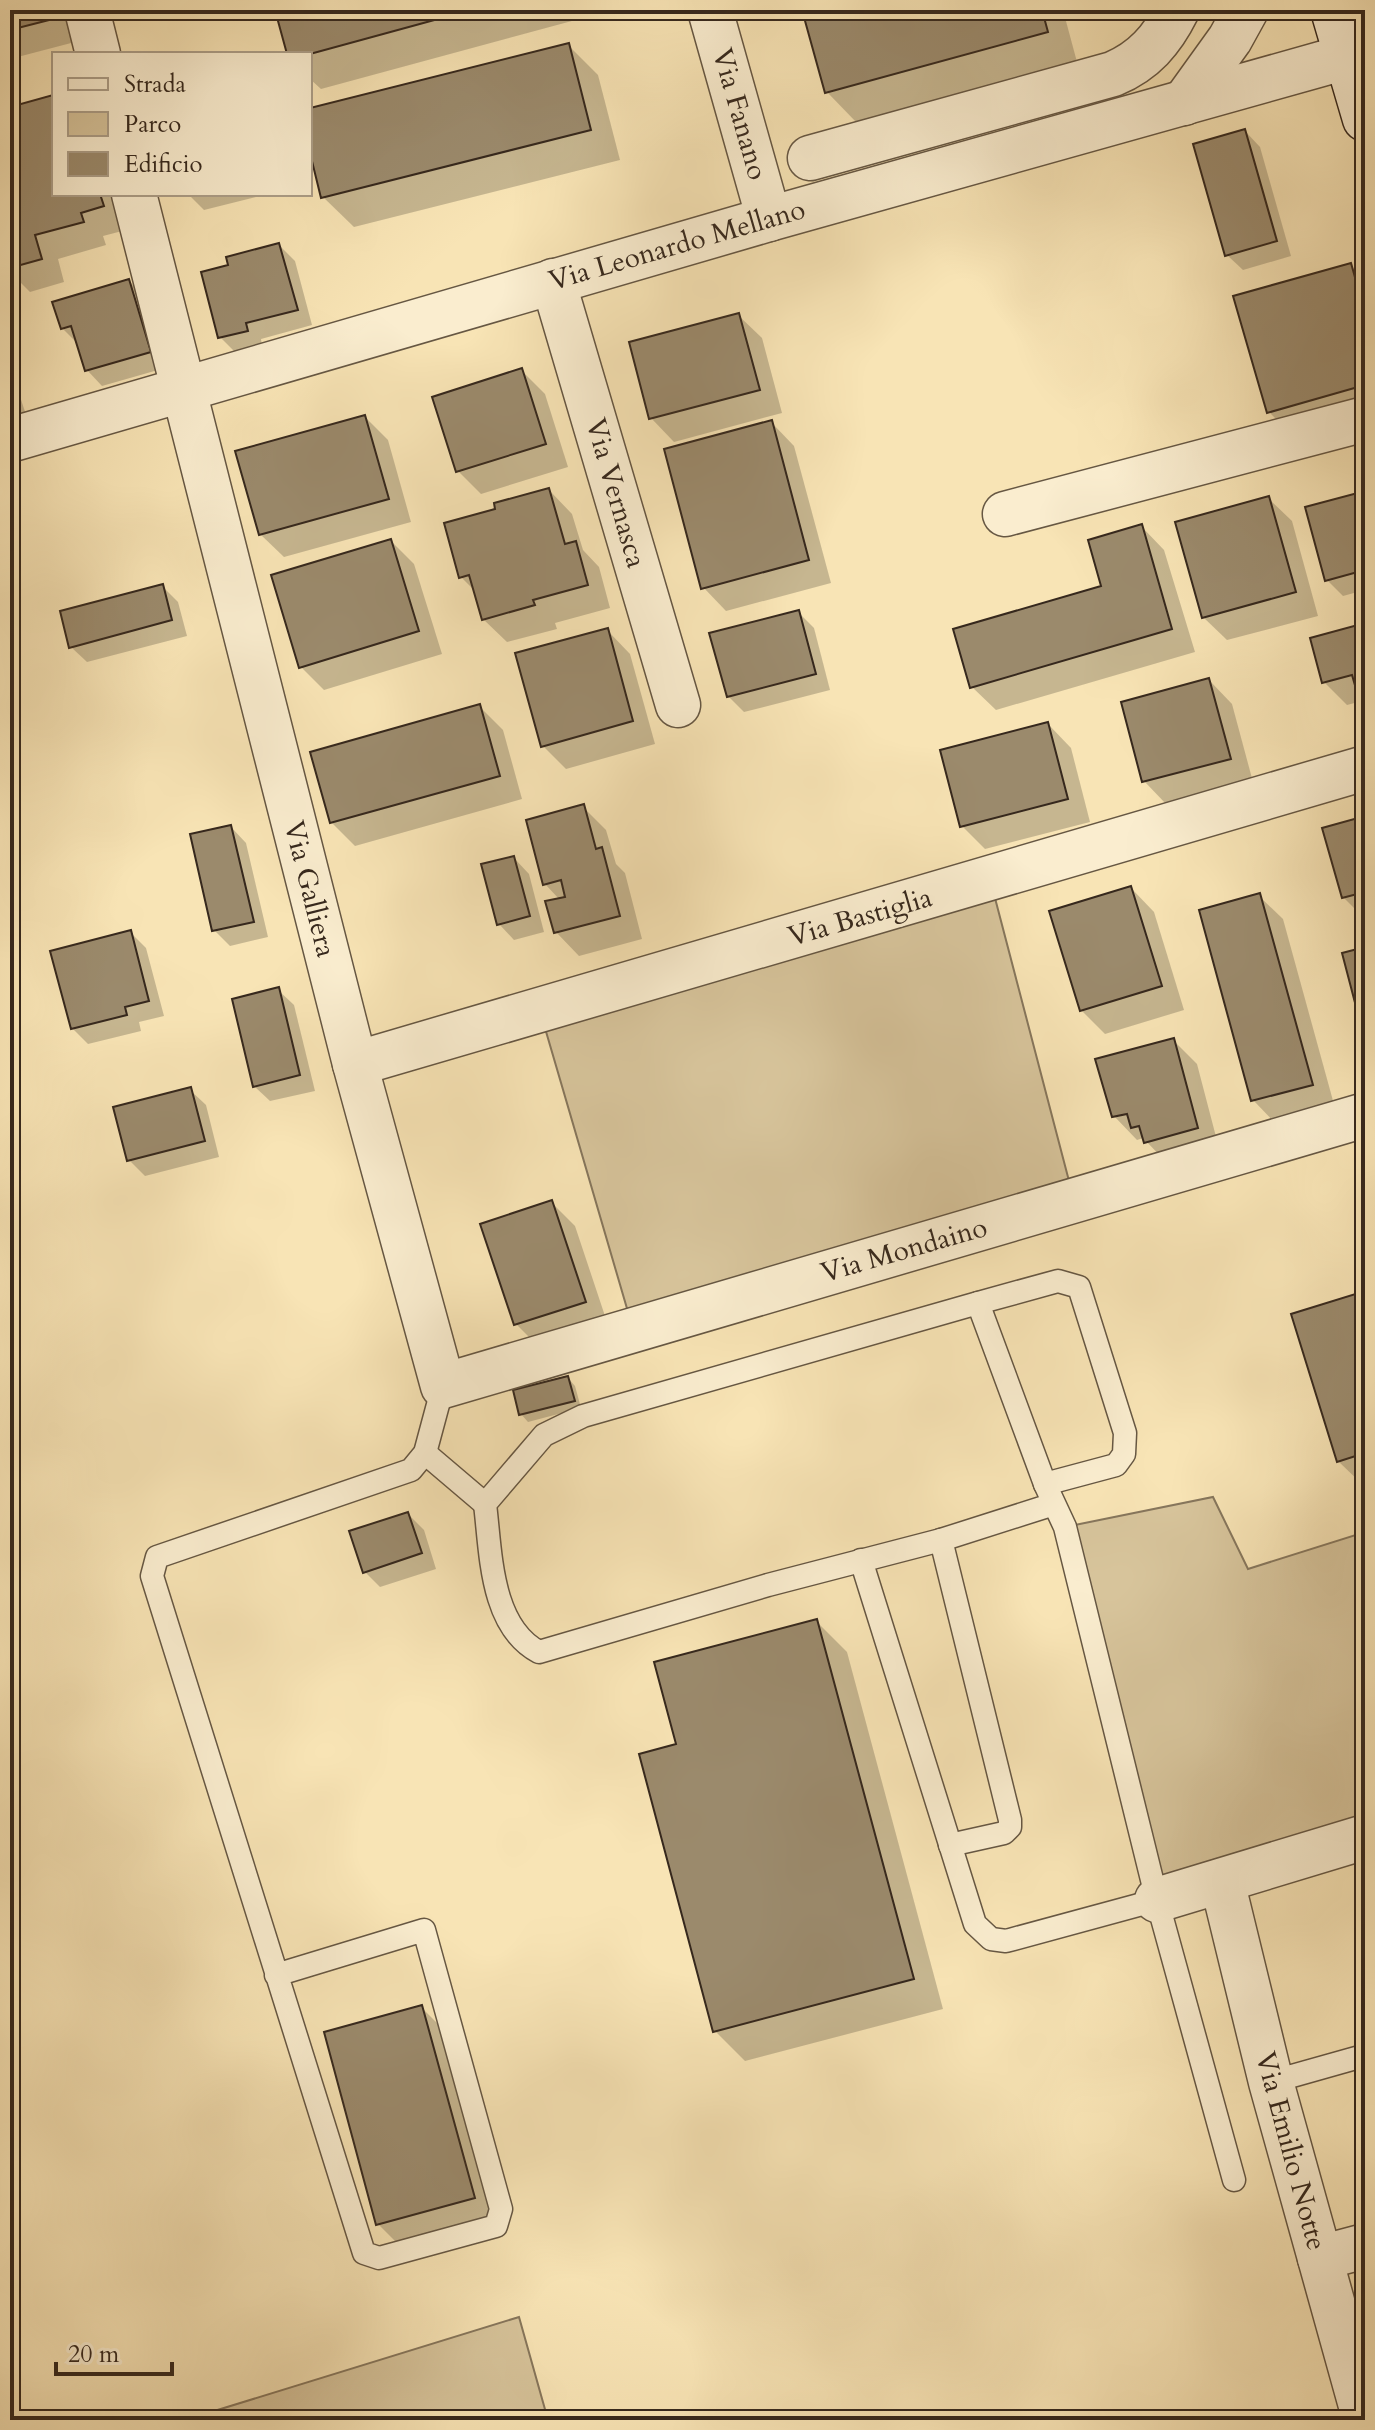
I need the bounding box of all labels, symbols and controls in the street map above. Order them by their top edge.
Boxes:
street label: Via Fanano [703,44,777,184]
legend [52,52,312,196]
text: Strada [124,68,187,101]
text: Parco [124,108,181,141]
text: Edificio [124,148,203,181]
street label: Via Leonardo Mellano [544,190,810,300]
street label: Via Vernasca [577,414,655,572]
street label: Via Galliera [275,817,345,961]
street label: Via Bastiglia [784,878,936,956]
street label: Via Mondaino [816,1208,992,1292]
street label: Via Emilio Notte [1246,2048,1336,2254]
scale bar [56,2326,172,2376]
text: 20 m [68,2338,120,2371]

